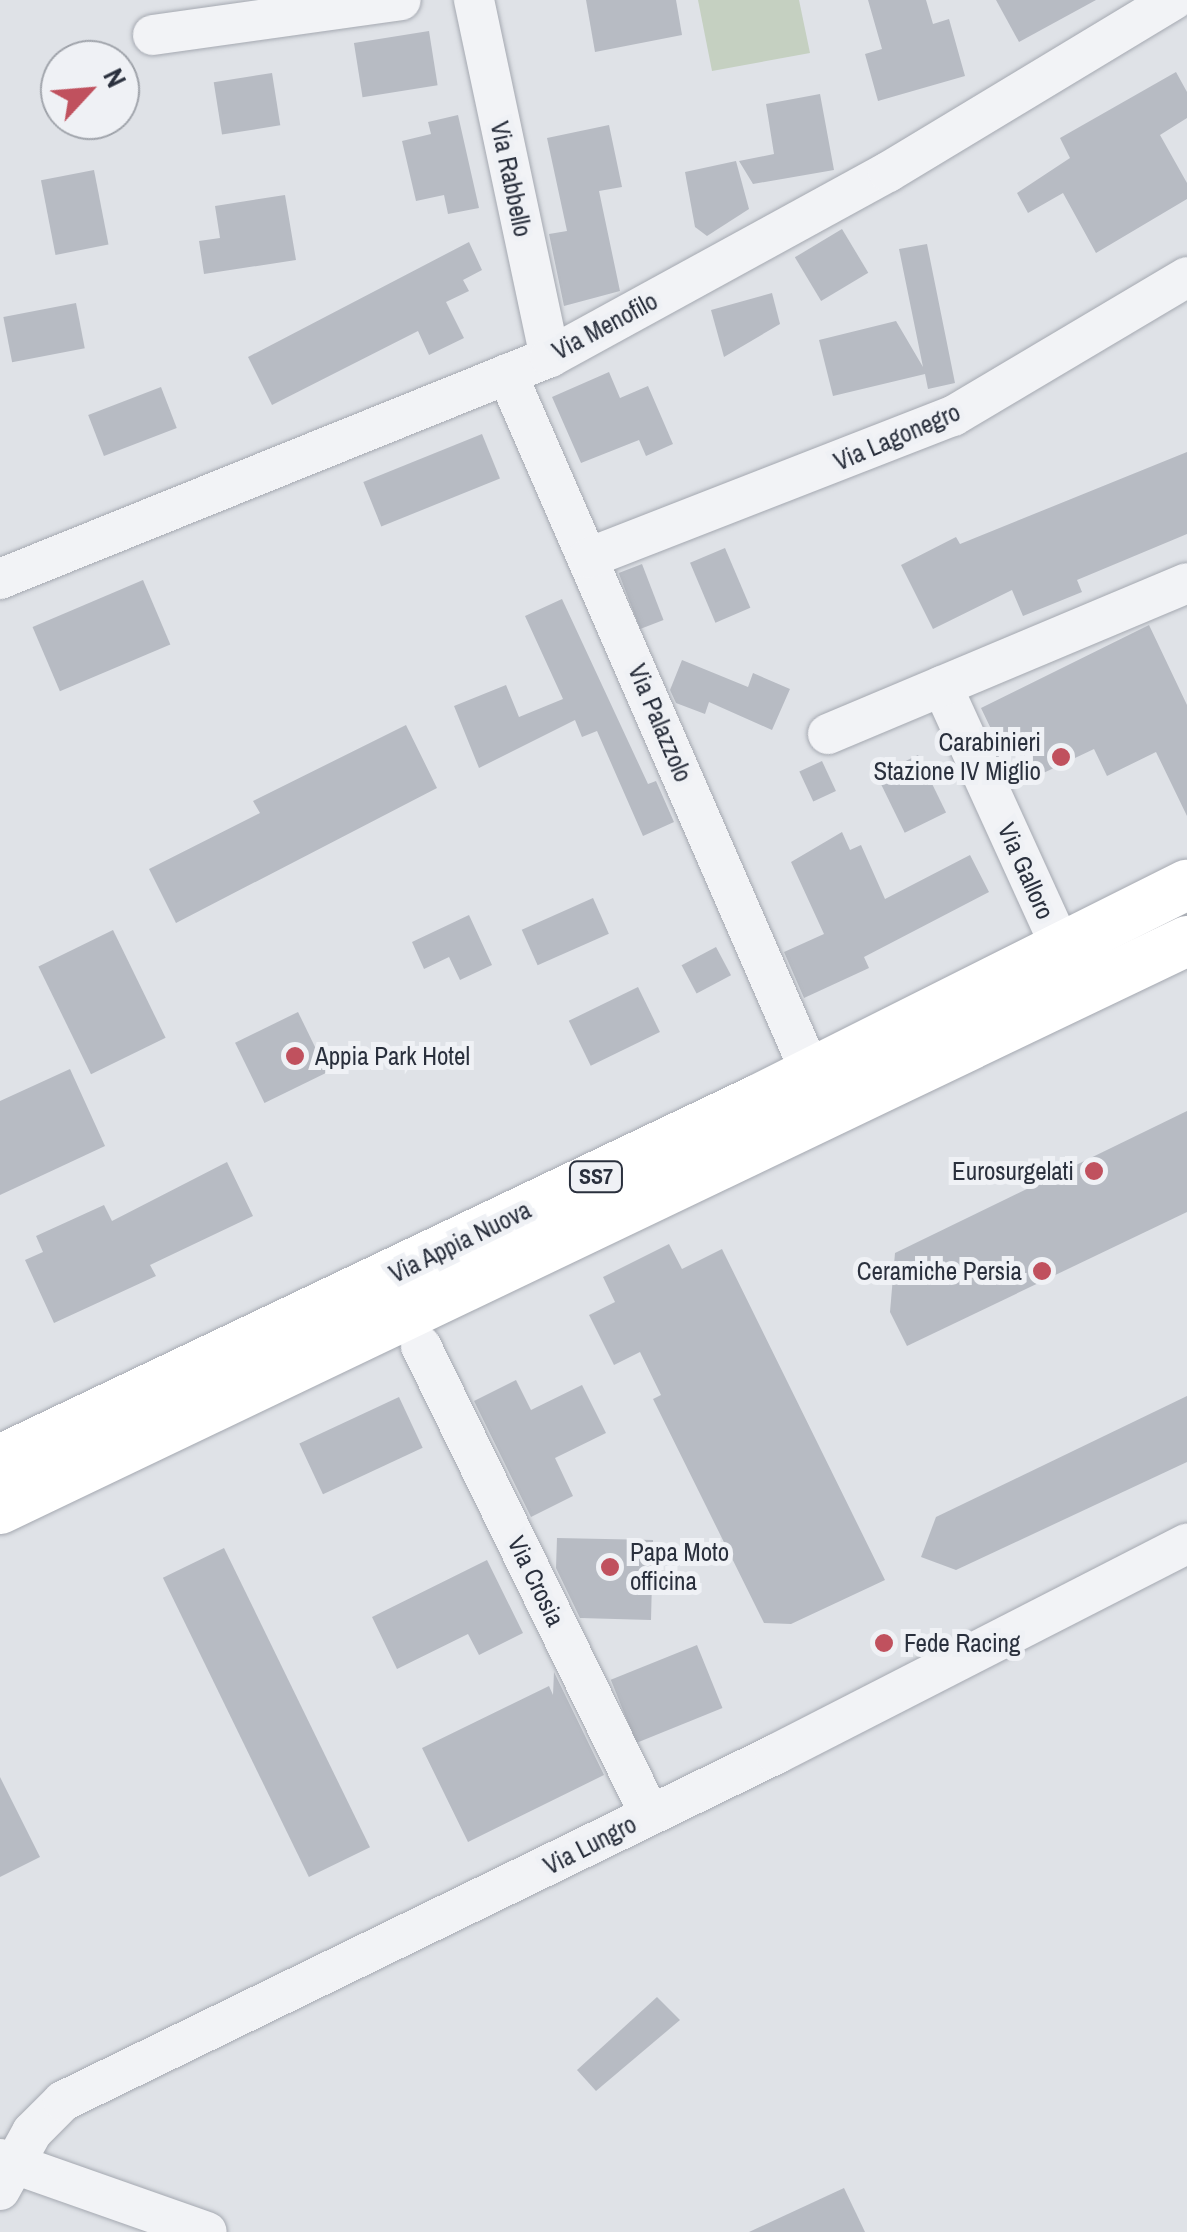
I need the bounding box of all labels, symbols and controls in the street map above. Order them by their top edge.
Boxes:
north arrow [40,40,140,140]
text: N [94,62,136,93]
street label: Via Rabbello [484,119,538,239]
street label: Via Menofilo [547,286,663,366]
street label: Via Lagonegro [829,397,965,477]
street label: Via Palazzolo [622,660,698,786]
place label: Carabinieri Stazione IV Miglio [873,728,1041,787]
marker: Carabinieri Stazione IV Miglio [1050,746,1072,768]
street label: Via Galloro [992,818,1060,924]
place label: Appia Park Hotel [315,1041,470,1071]
marker: Appia Park Hotel [284,1045,306,1067]
place label: Eurosurgelati [952,1156,1074,1186]
road number: SS7 [568,1160,624,1194]
marker: Eurosurgelati [1083,1160,1105,1182]
street label: Via Appia Nuova [384,1195,536,1289]
place label: Ceramiche Persia [857,1256,1022,1286]
marker: Ceramiche Persia [1031,1260,1053,1282]
street label: Via Crosia [501,1531,571,1631]
place label: Papa Moto officina [630,1538,729,1597]
marker: Papa Moto officina [599,1556,621,1578]
place label: Fede Racing [904,1628,1020,1658]
marker: Fede Racing [873,1632,895,1654]
street label: Via Lungro [539,1809,641,1881]

